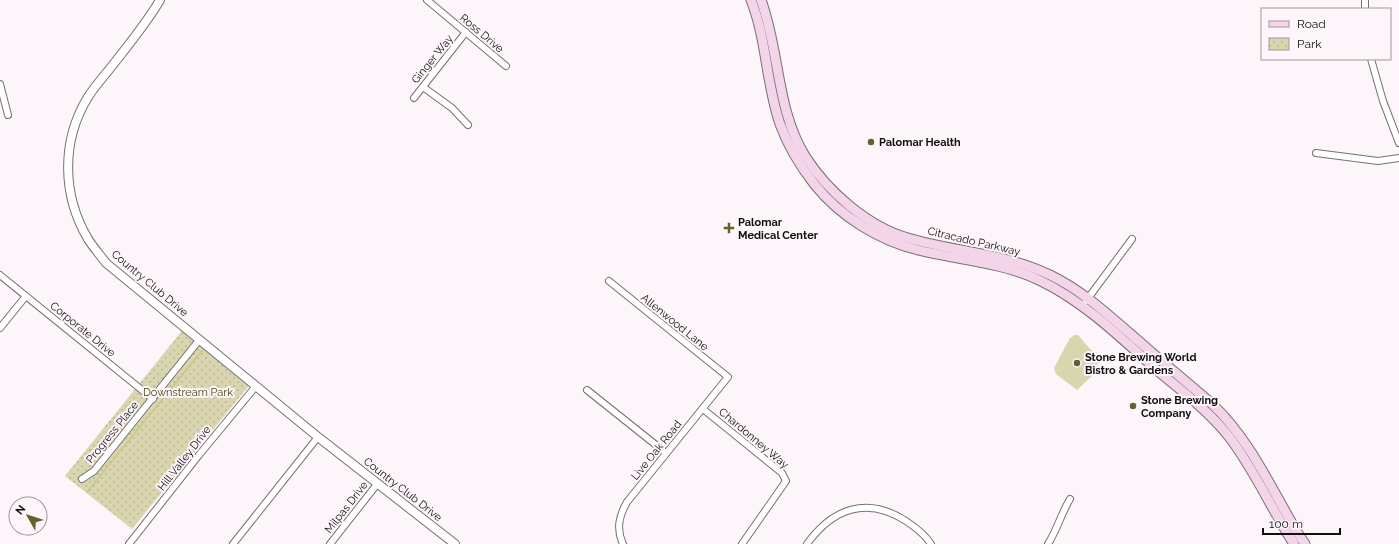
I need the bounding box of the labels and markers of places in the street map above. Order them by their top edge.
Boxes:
place label: Palomar Health [879,136,961,149]
marker: Palomar Health [866,137,876,147]
place label: Palomar Medical Center [738,216,819,242]
marker: Palomar Medical Center [723,222,735,234]
place label: Stone Brewing World Bistro & Gardens [1085,351,1197,377]
marker: Stone Brewing World Bistro & Gardens [1072,358,1082,368]
place label: Stone Brewing Company [1141,394,1218,420]
marker: Stone Brewing Company [1128,401,1138,411]

